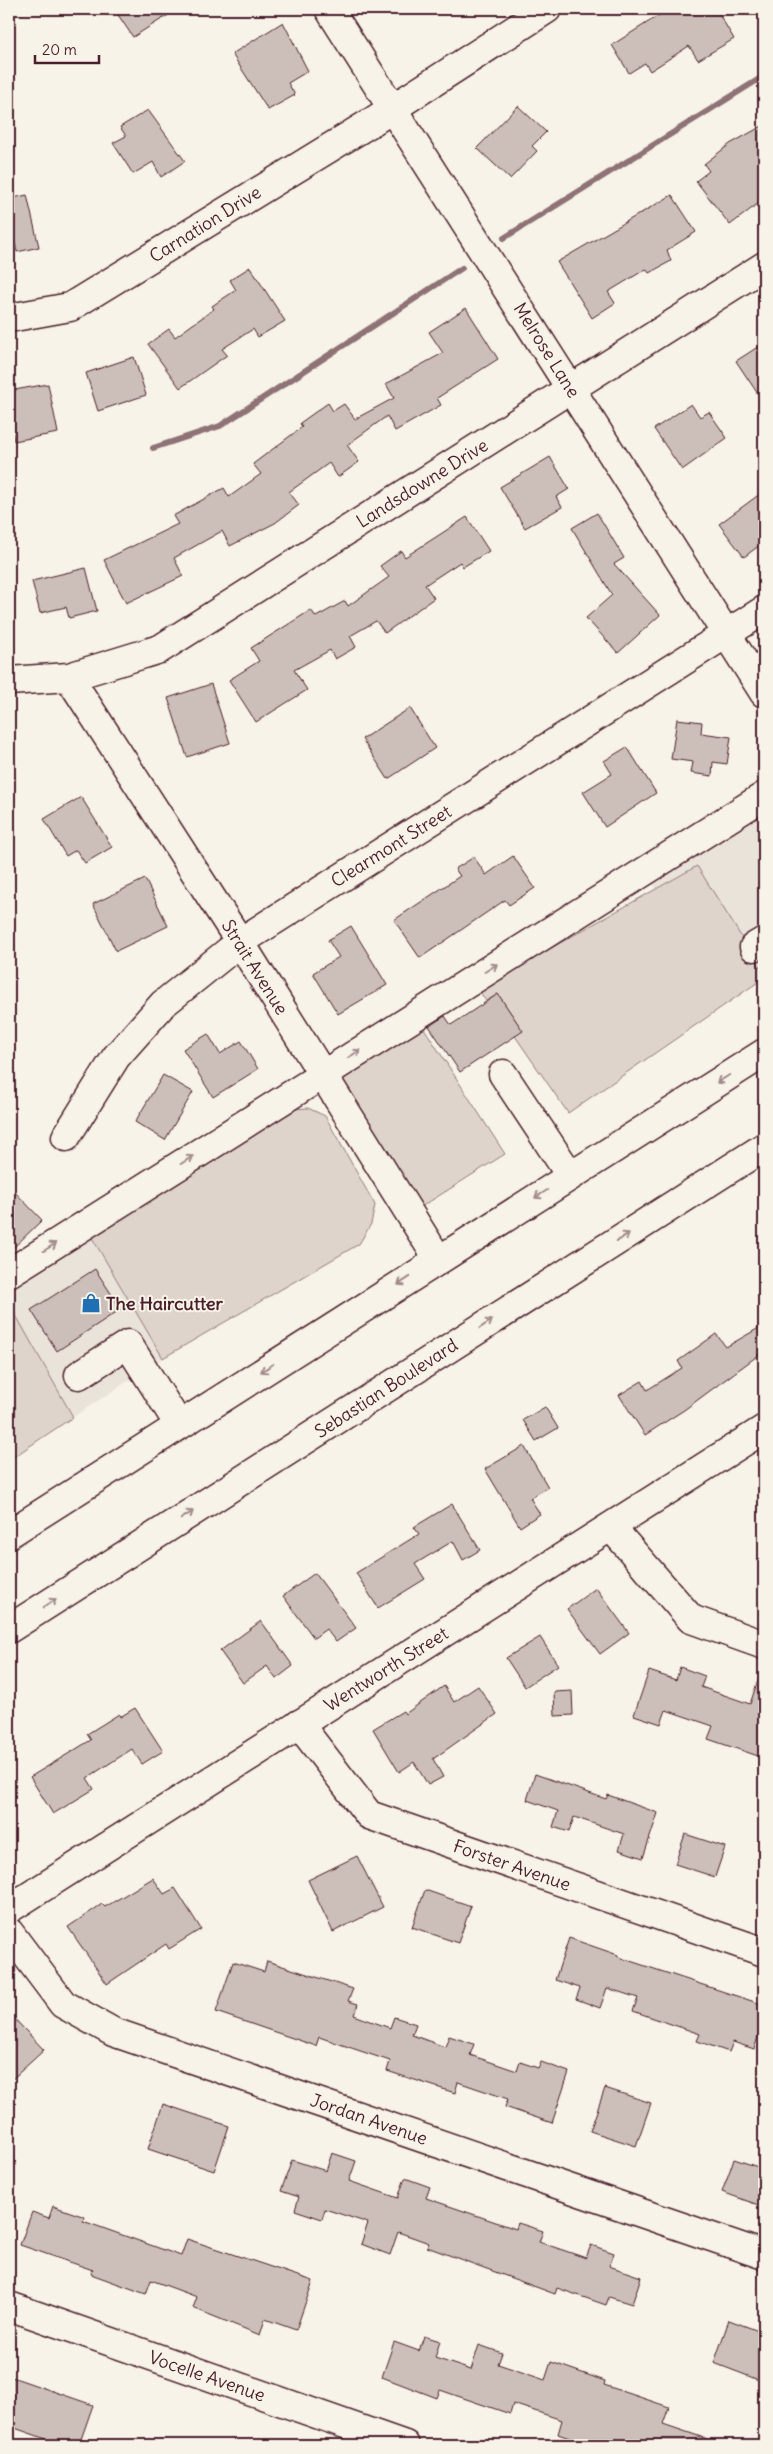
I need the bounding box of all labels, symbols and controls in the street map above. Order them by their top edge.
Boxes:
scale bar [35,32,99,64]
text: 20 m [42,40,77,59]
street label: Carnation Drive [145,180,265,268]
street label: Melrose Lane [509,298,585,402]
street label: Landsdowne Drive [352,433,492,533]
street label: Clearmont Street [326,800,456,892]
street label: Strait Avenue [217,915,293,1019]
one-way arrow [484,962,498,972]
one-way arrow [347,1049,361,1060]
one-way arrow [716,1074,730,1084]
one-way arrow [180,1155,194,1165]
one-way arrow [535,1189,549,1199]
one-way arrow [616,1232,630,1242]
one-way arrow [43,1242,57,1252]
one-way arrow [397,1276,411,1286]
shop icon: The Haircutter [80,1292,102,1314]
place label: The Haircutter [106,1292,224,1315]
one-way arrow [479,1319,493,1330]
street label: Sebastian Boulevard [310,1333,462,1443]
one-way arrow [260,1363,274,1374]
one-way arrow [179,1510,193,1520]
one-way arrow [42,1598,56,1608]
street label: Wentworth Street [320,1622,452,1716]
street label: Forster Avenue [450,1834,574,1896]
street label: Jordan Avenue [307,2088,431,2150]
street label: Vocelle Avenue [146,2345,268,2407]

